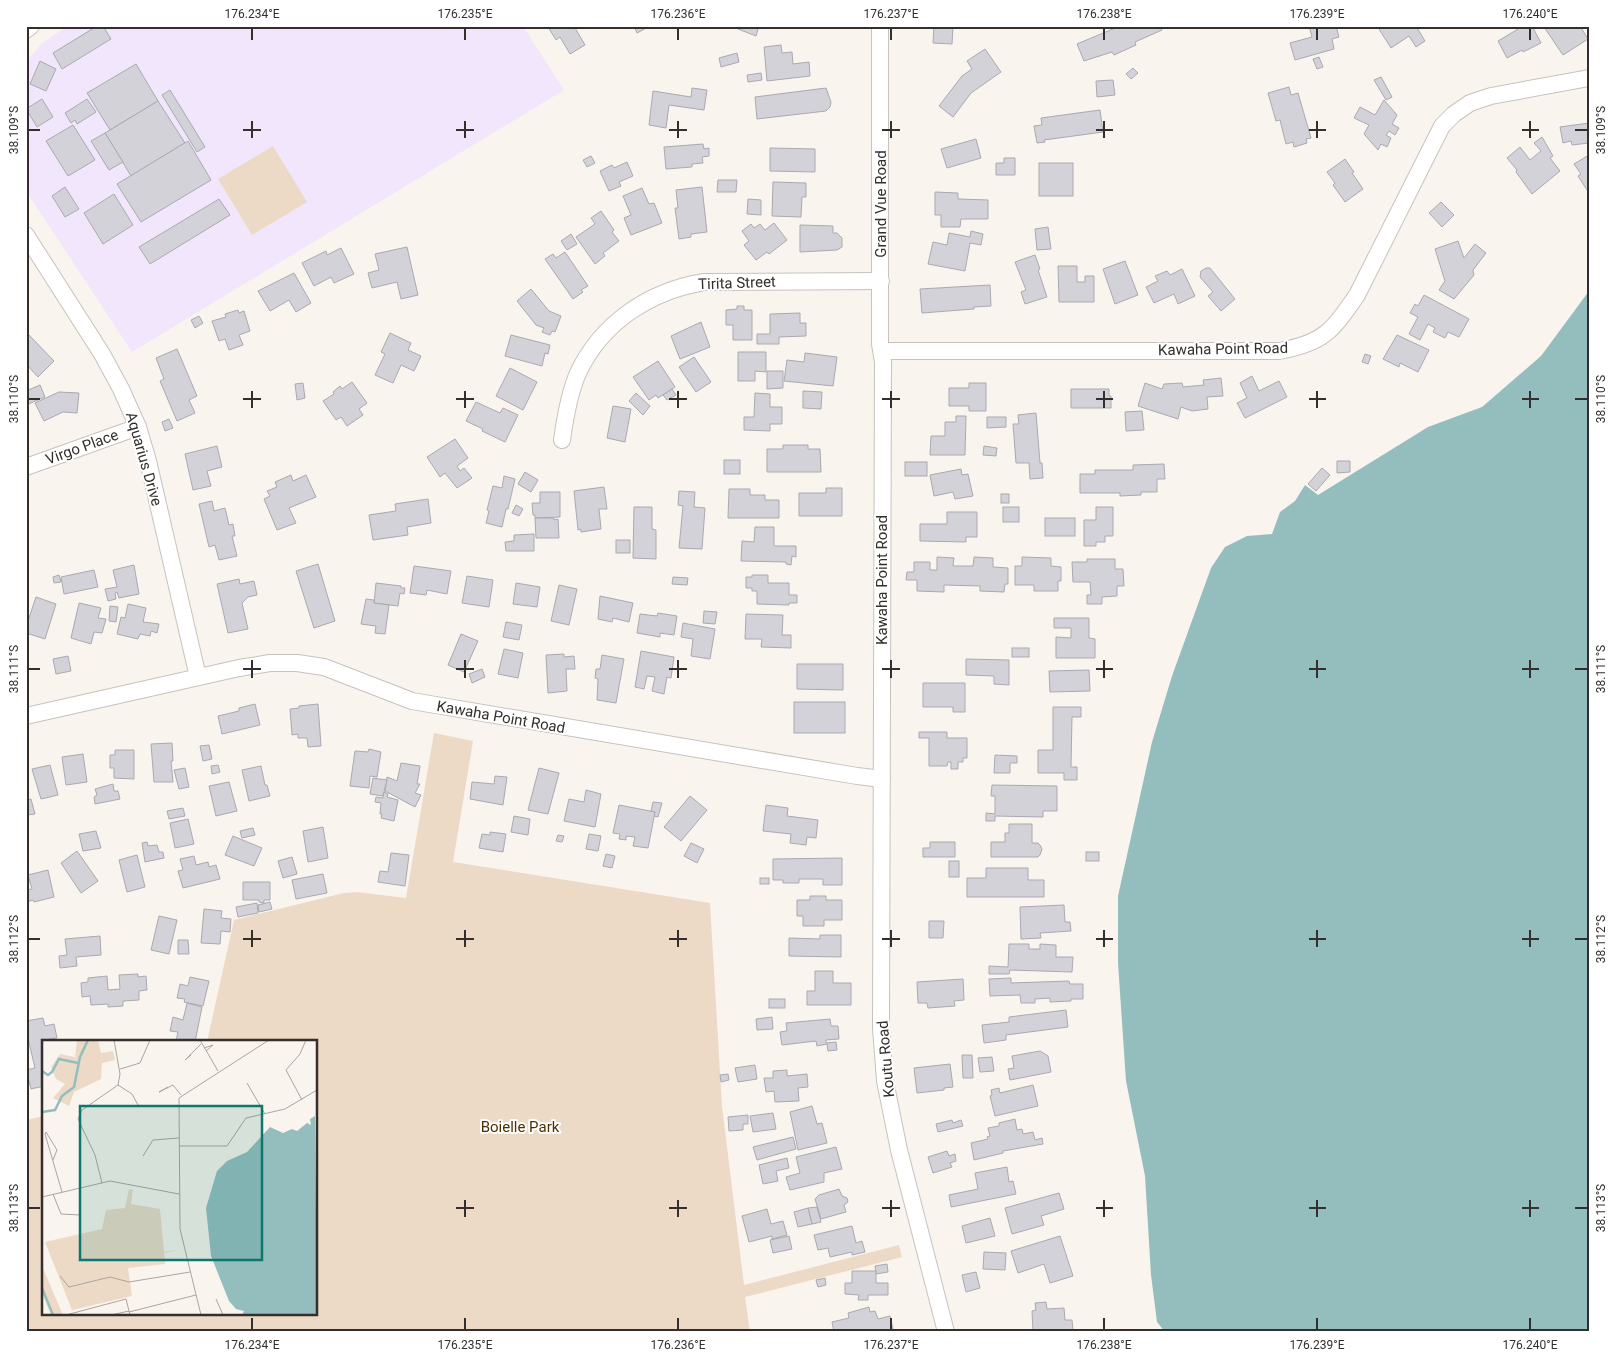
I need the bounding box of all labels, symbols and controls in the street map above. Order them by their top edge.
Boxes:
text: 176.234°E [225,7,280,21]
text: 176.235°E [438,7,493,21]
text: 176.236°E [651,7,706,21]
text: 176.237°E [864,7,919,21]
text: 176.238°E [1077,7,1132,21]
text: 176.239°E [1290,7,1345,21]
text: 176.240°E [1503,7,1558,21]
text: 38.109°S [7,106,21,154]
text: 38.109°S [1594,106,1608,154]
street label: Grand Vue Road [872,150,890,258]
street label: Tirita Street [698,273,776,293]
street label: Kawaha Point Road [1158,339,1288,359]
text: 38.110°S [7,375,21,423]
text: 38.110°S [1594,375,1608,423]
street label: Aquarius Drive [122,410,166,508]
street label: Virgo Place [43,426,121,468]
street label: Kawaha Point Road [873,515,891,645]
text: 38.111°S [7,645,21,693]
text: 38.111°S [1594,645,1608,693]
street label: Kawaha Point Road [435,697,567,737]
text: 38.112°S [7,915,21,963]
text: 38.112°S [1594,915,1608,963]
street label: Koutu Road [874,1020,898,1098]
inset map [42,1040,318,1316]
park label: Boielle Park [481,1118,560,1136]
text: 38.113°S [7,1184,21,1232]
text: 38.113°S [1594,1184,1608,1232]
text: 176.234°E [225,1338,280,1352]
text: 176.235°E [438,1338,493,1352]
text: 176.236°E [651,1338,706,1352]
text: 176.237°E [864,1338,919,1352]
text: 176.238°E [1077,1338,1132,1352]
text: 176.239°E [1290,1338,1345,1352]
text: 176.240°E [1503,1338,1558,1352]

